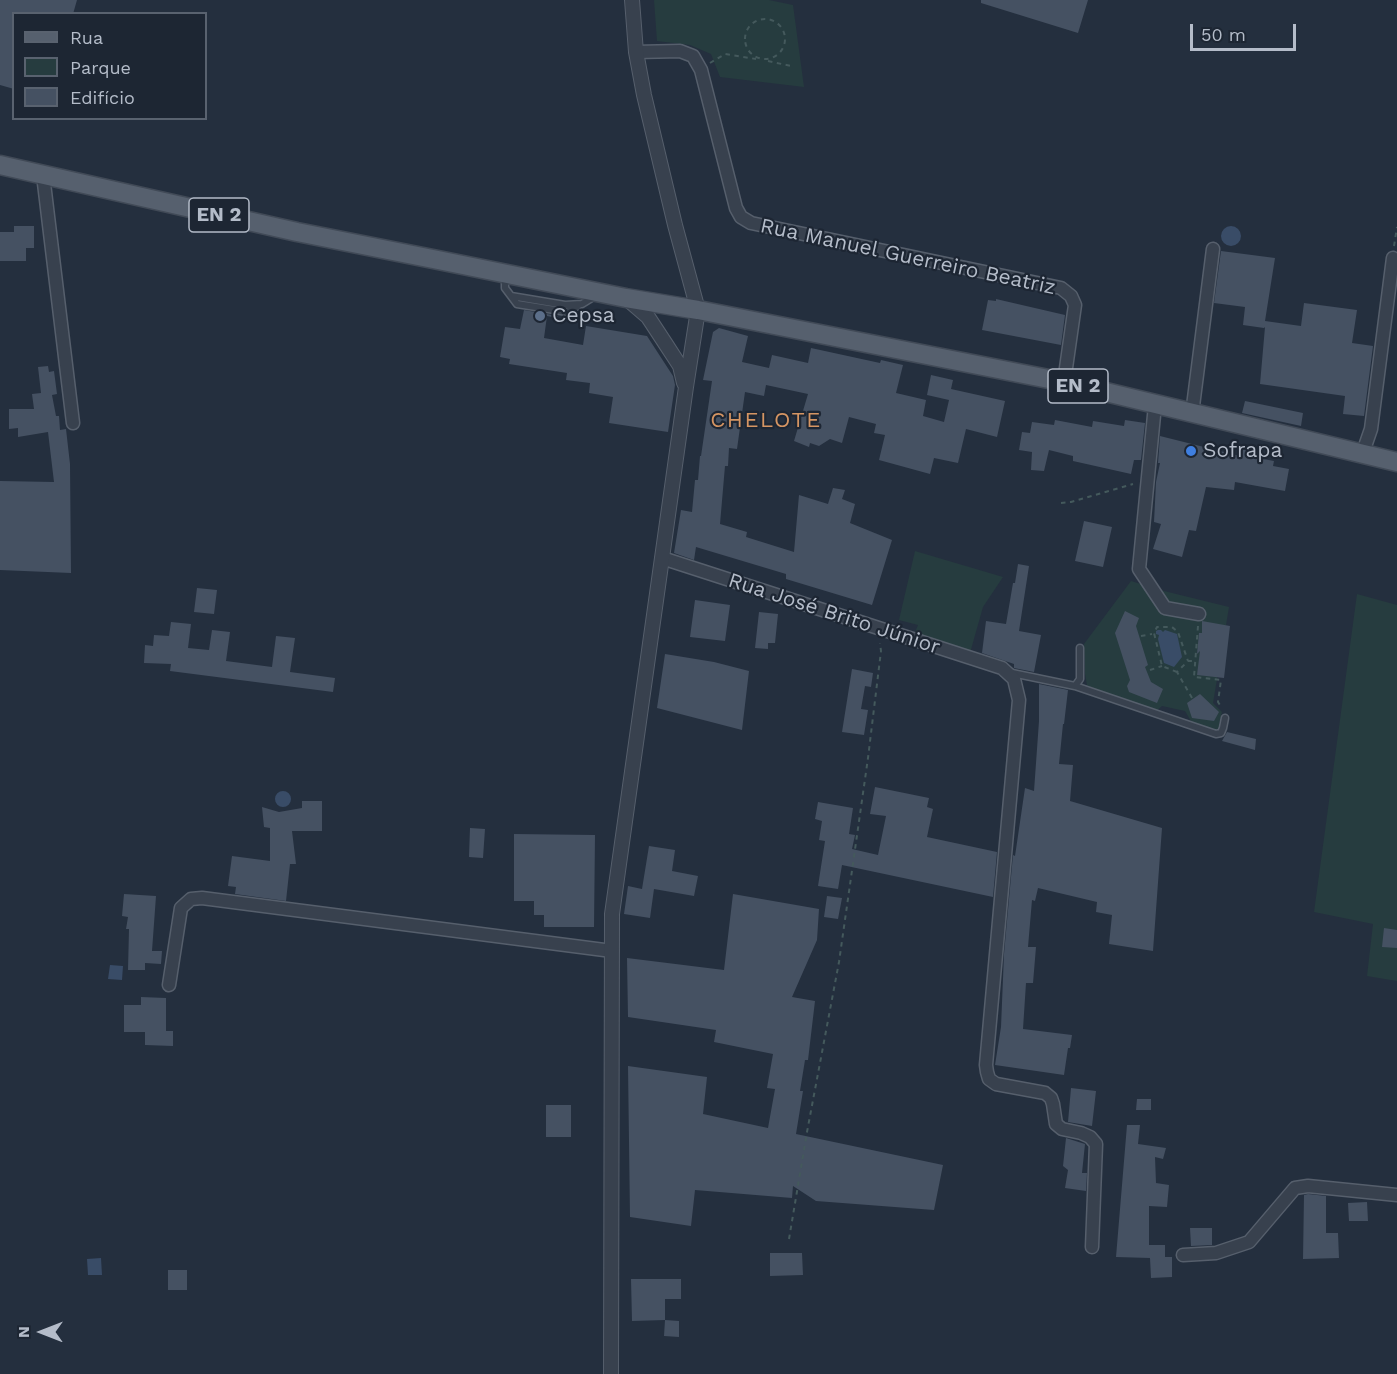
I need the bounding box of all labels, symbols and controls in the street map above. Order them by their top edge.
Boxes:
legend [12,12,207,120]
scale bar [1193,12,1300,50]
text: 50 m [1201,24,1246,45]
text: Rua [70,27,103,48]
text: Parque [70,57,131,78]
text: Edifício [70,87,135,108]
road number: EN 2 [189,198,249,232]
street label: Rua Manuel Guerreiro Beatriz [758,213,1058,301]
place label: Cepsa [552,303,615,329]
marker: Cepsa [533,309,547,323]
road number: EN 2 [1048,369,1108,403]
district label: CHELOTE [710,408,822,434]
place label: Sofrapa [1203,438,1282,464]
marker: Sofrapa [1184,444,1198,458]
street label: Rua José Brito Júnior [725,568,943,660]
north arrow [12,1302,72,1362]
text: N [14,1326,33,1338]

